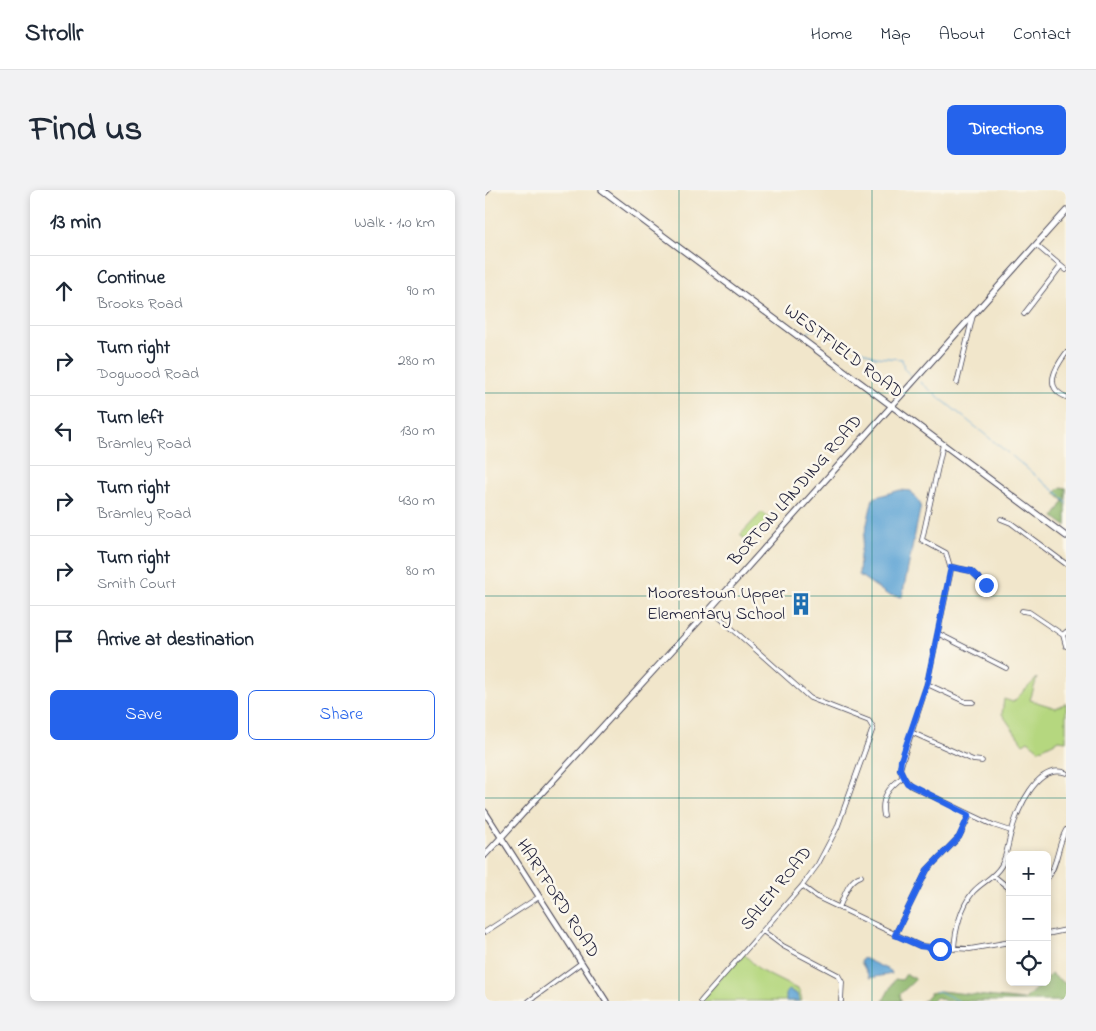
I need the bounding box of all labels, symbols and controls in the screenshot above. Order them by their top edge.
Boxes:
text: Strollr [25,17,83,52]
text: Home [811,22,852,48]
text: Map [880,22,911,48]
text: About [939,22,985,48]
text: Contact [1013,22,1071,48]
text: Find us [30,105,142,156]
button: Directions [947,105,1066,155]
text: 13 min [50,208,101,238]
text: Walk · 1.0 km [354,211,435,235]
text: Continue [97,265,165,292]
icon: ahead [50,277,78,305]
text: 90 m [407,279,435,303]
text: Brooks Road [97,292,183,316]
street label: WESTFIELD ROAD [778,298,908,406]
text: Turn right [97,335,170,362]
icon: right [50,347,78,375]
text: 280 m [398,349,435,373]
text: Dogwood Road [97,362,199,386]
text: Turn left [97,405,164,432]
street label: BORTON LANDING ROAD [722,410,869,573]
icon: left [50,417,78,445]
text: 130 m [400,419,435,443]
text: Bramley Road [97,432,191,456]
text: Turn right [97,475,170,502]
icon: right [50,487,78,515]
text: 430 m [398,489,435,513]
text: Bramley Road [97,502,191,526]
text: Turn right [97,545,170,572]
icon: right [50,557,78,585]
text: 80 m [406,559,435,583]
text: Smith Court [97,572,176,596]
route end [975,574,998,597]
place label: Moorestown Upper Elementary School [647,581,785,628]
building icon: Moorestown Upper Elementary School [788,591,814,617]
icon: arrive [50,627,78,655]
text: Arrive at destination [97,627,254,654]
button: Save [50,690,238,740]
button: Share [248,690,435,740]
street label: HARTFORD ROAD [509,835,605,963]
street label: SALEM ROAD [735,841,819,937]
map controls [1006,851,1051,986]
button: + [1006,851,1051,896]
button: − [1006,896,1051,941]
route start [929,938,952,961]
button: locate [1006,941,1051,986]

